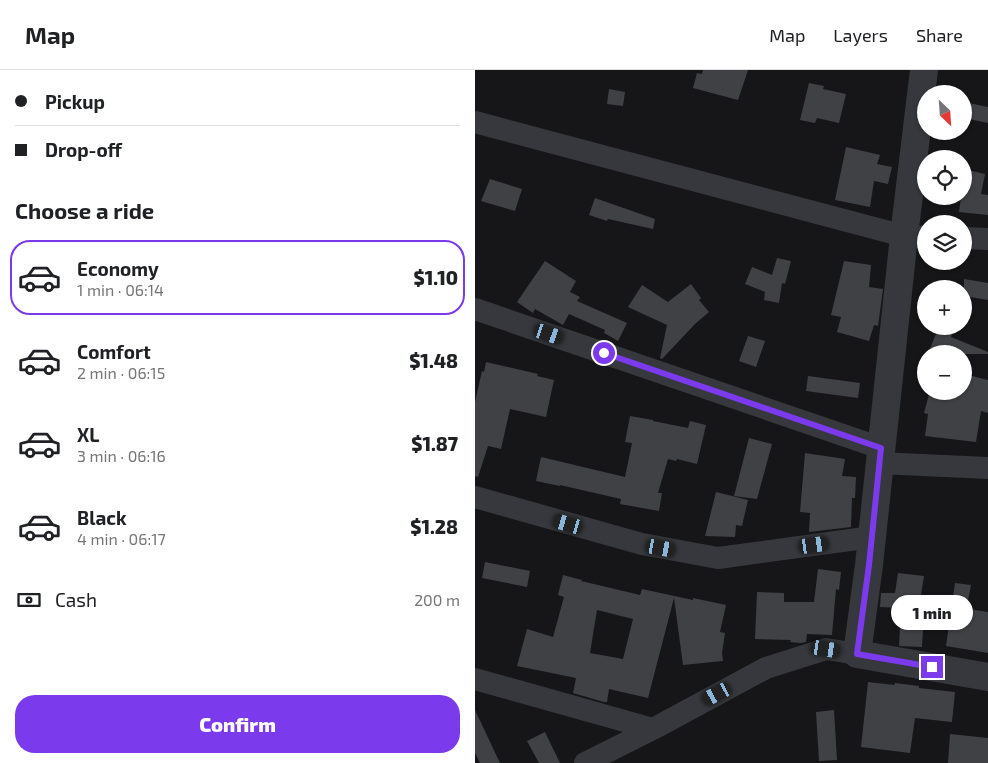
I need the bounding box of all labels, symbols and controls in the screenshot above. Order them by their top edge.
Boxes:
text: Map [25,20,75,49]
text: Map [769,24,805,46]
text: Layers [833,24,888,46]
text: Share [916,24,963,46]
north arrow [917,85,973,140]
map controls [917,85,972,400]
text: Pickup [45,90,105,113]
text: Drop-off [45,138,122,161]
button: locate [917,150,972,205]
text: Choose a ride [15,197,154,223]
button: layers [917,215,972,270]
icon: car [17,255,62,300]
text: Economy [77,257,159,280]
text: $1.10 [413,266,458,289]
text: 1 min · 06:14 [77,280,164,299]
button: + [917,280,972,335]
car [532,322,565,346]
icon: car [17,338,62,383]
text: Comfort [77,340,151,363]
route start [593,342,615,364]
button: − [917,345,972,400]
text: $1.48 [409,349,458,372]
text: 2 min · 06:15 [77,363,165,382]
icon: car [17,421,62,466]
text: XL [77,423,99,446]
text: $1.87 [411,432,458,455]
text: 3 min · 06:16 [77,446,166,465]
icon: car [17,504,62,549]
text: Black [77,506,127,529]
car [551,513,584,535]
text: $1.28 [410,515,458,538]
text: 4 min · 06:17 [77,529,166,548]
car [798,535,829,555]
car [644,538,677,558]
icon: cash [15,586,43,614]
text: Cash [55,588,97,611]
text: 200 m [414,590,460,609]
callout: 1 min [891,594,973,630]
text: 1 min [912,603,952,622]
car [810,639,841,659]
route end [921,656,943,678]
car [700,680,733,708]
button: Confirm [15,695,460,753]

